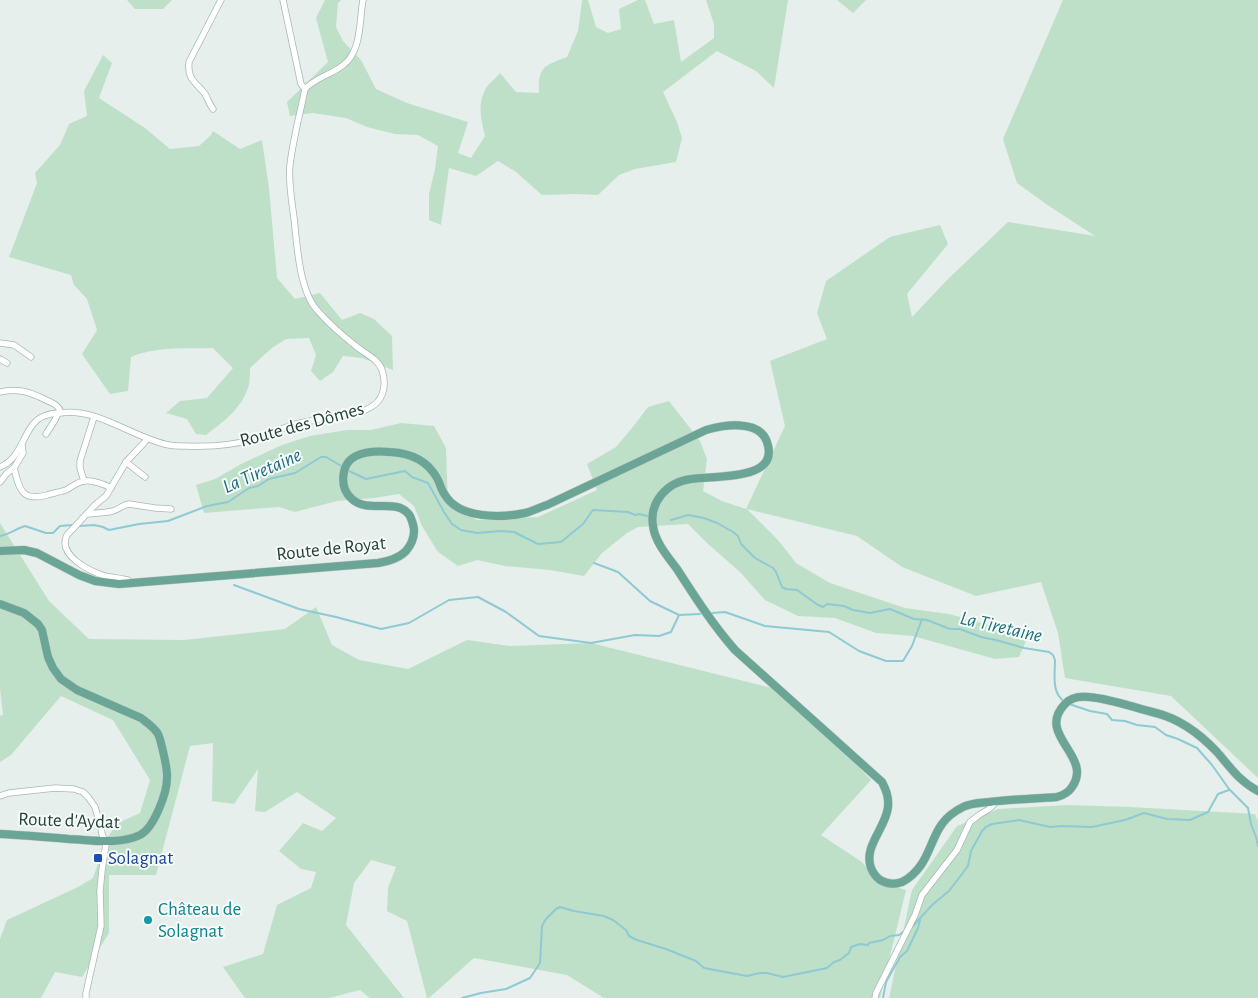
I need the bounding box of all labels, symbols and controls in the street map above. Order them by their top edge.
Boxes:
street label: Route des Dômes [238,399,366,451]
water label: La Tiretaine [220,445,305,497]
street label: Route de Royat [275,534,387,564]
water label: La Tiretaine [958,608,1044,646]
street label: Route d'Aydat [18,810,120,832]
place label: Solagnat [108,849,173,868]
marker: Solagnat [92,852,104,864]
place label: Château de Solagnat [158,900,241,941]
marker: Château de Solagnat [142,914,154,926]

